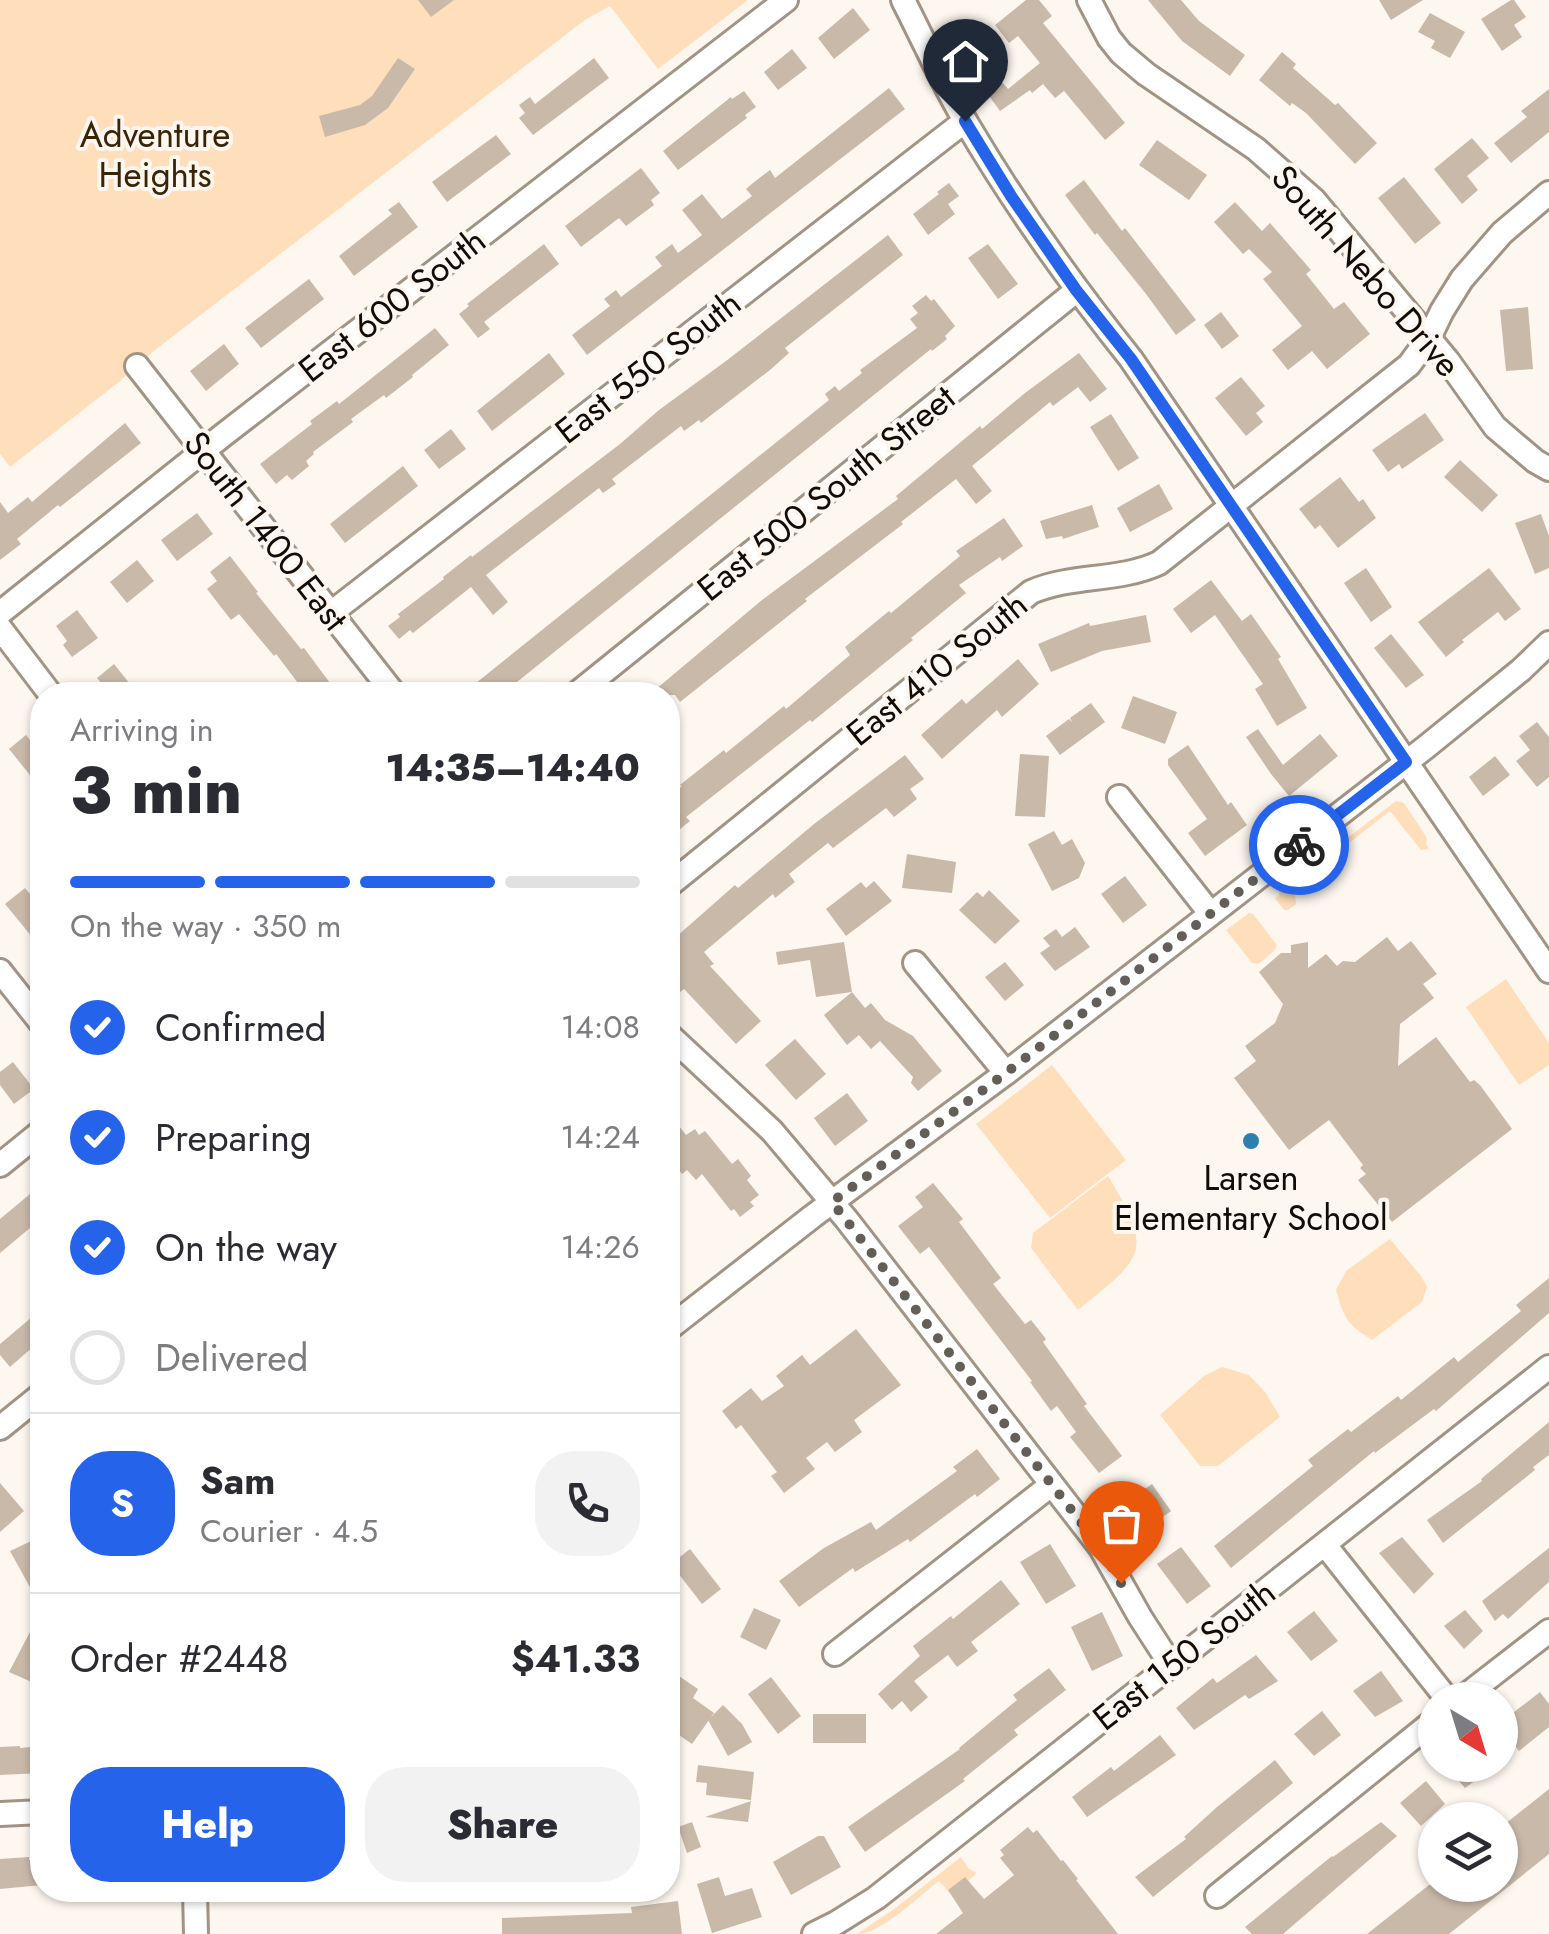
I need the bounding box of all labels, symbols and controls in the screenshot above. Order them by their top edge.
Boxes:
pin [923,19,1008,122]
icon: home [938,34,993,89]
park label: Adventure Heights [80,110,230,200]
street label: South Nebo Drive [1260,154,1472,388]
street label: East 600 South [288,216,496,394]
street label: East 550 South [545,278,751,456]
street label: East 500 South Street [686,373,966,613]
street label: South 1400 East [172,421,360,642]
street label: East 410 South [836,580,1038,758]
text: Arriving in [70,707,214,753]
text: 14:35–14:40 [386,740,640,795]
text: 3 min [70,743,242,837]
courier [1249,795,1349,895]
icon: bike [1272,818,1327,873]
text: On the way · 350 m [70,903,341,949]
icon: check [70,1000,125,1055]
text: Confirmed [155,1000,326,1055]
text: 14:08 [561,1004,640,1050]
icon: check [70,1110,125,1165]
text: Preparing [155,1110,312,1165]
text: 14:24 [560,1114,640,1160]
marker: Larsen Elementary School [1240,1130,1262,1152]
place label: Larsen Elementary School [1114,1153,1388,1243]
icon: check [70,1220,125,1275]
text: On the way [155,1220,337,1275]
text: 14:26 [561,1224,640,1270]
text: Delivered [155,1330,308,1385]
button: phone [535,1451,640,1556]
text: Sam [200,1453,275,1508]
text: S [111,1476,134,1531]
pin [1079,1481,1164,1584]
icon: bag [1094,1496,1149,1551]
text: Courier · 4.5 [200,1508,378,1554]
street label: East 150 South [1082,1568,1286,1742]
text: Order #2448 [70,1631,288,1686]
text: $41.33 [511,1631,640,1686]
north arrow [1418,1682,1518,1782]
map controls [1418,1682,1518,1902]
button: Help [70,1767,345,1882]
button: Share [365,1767,640,1882]
button: layers [1418,1802,1518,1902]

